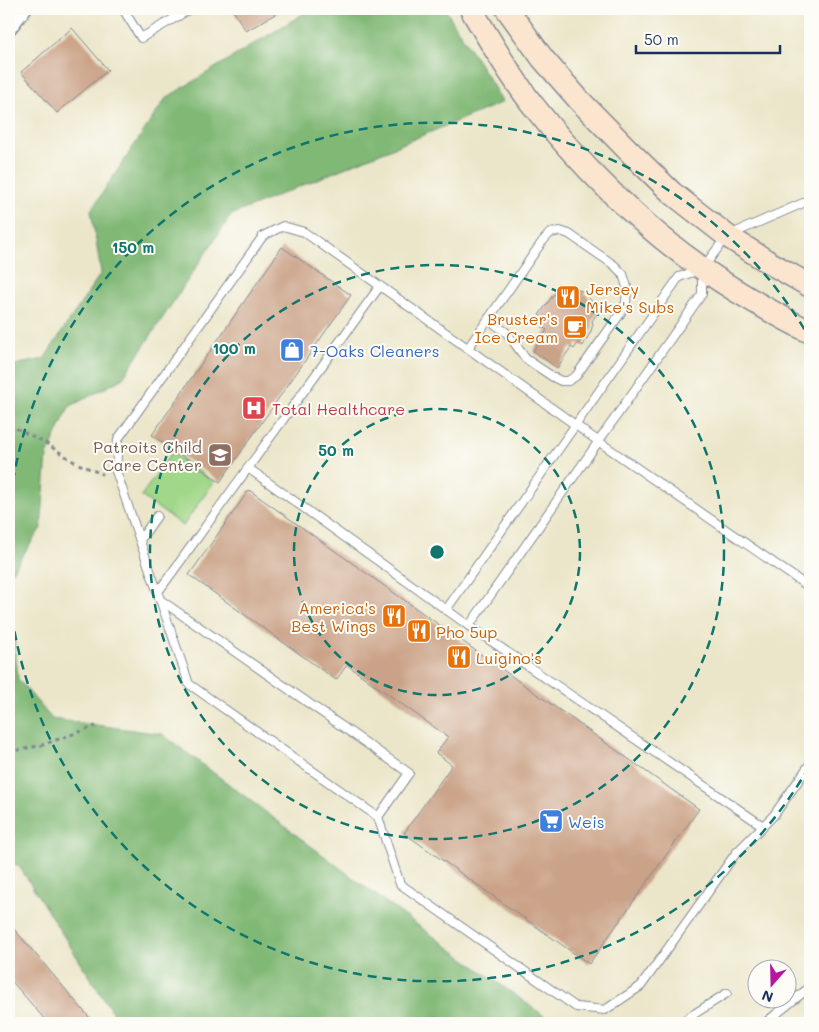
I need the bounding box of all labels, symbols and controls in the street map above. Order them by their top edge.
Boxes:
scale bar [636,22,780,54]
text: 50 m [644,29,679,49]
text: 150 m [112,237,154,257]
place label: Jersey Mike's Subs [586,278,674,317]
restaurant icon: Jersey Mike's Subs [555,284,581,310]
place label: Bruster's Ice Cream [474,308,558,347]
cafe icon: Bruster's Ice Cream [562,314,588,340]
shop icon: 7-Oaks Cleaners [279,337,305,363]
text: 100 m [212,338,256,358]
place label: 7-Oaks Cleaners [310,340,440,361]
hospital icon: Total Healthcare [241,395,267,421]
place label: Total Healthcare [272,398,405,419]
place label: Patroits Child Care Center [93,436,202,475]
text: 50 m [318,440,354,460]
school or university icon: Patroits Child Care Center [207,442,233,468]
centre of rings [428,543,446,561]
place label: America's Best Wings [291,597,376,636]
restaurant icon: America's Best Wings [381,603,407,629]
restaurant icon: Pho 5up [406,618,432,644]
place label: Pho 5up [436,621,497,642]
restaurant icon: Luigino's [446,644,472,670]
place label: Luigino's [476,647,542,668]
supermarket icon: Weis [538,808,564,834]
place label: Weis [568,811,605,832]
north arrow [746,960,796,1010]
text: N [759,986,776,1007]

